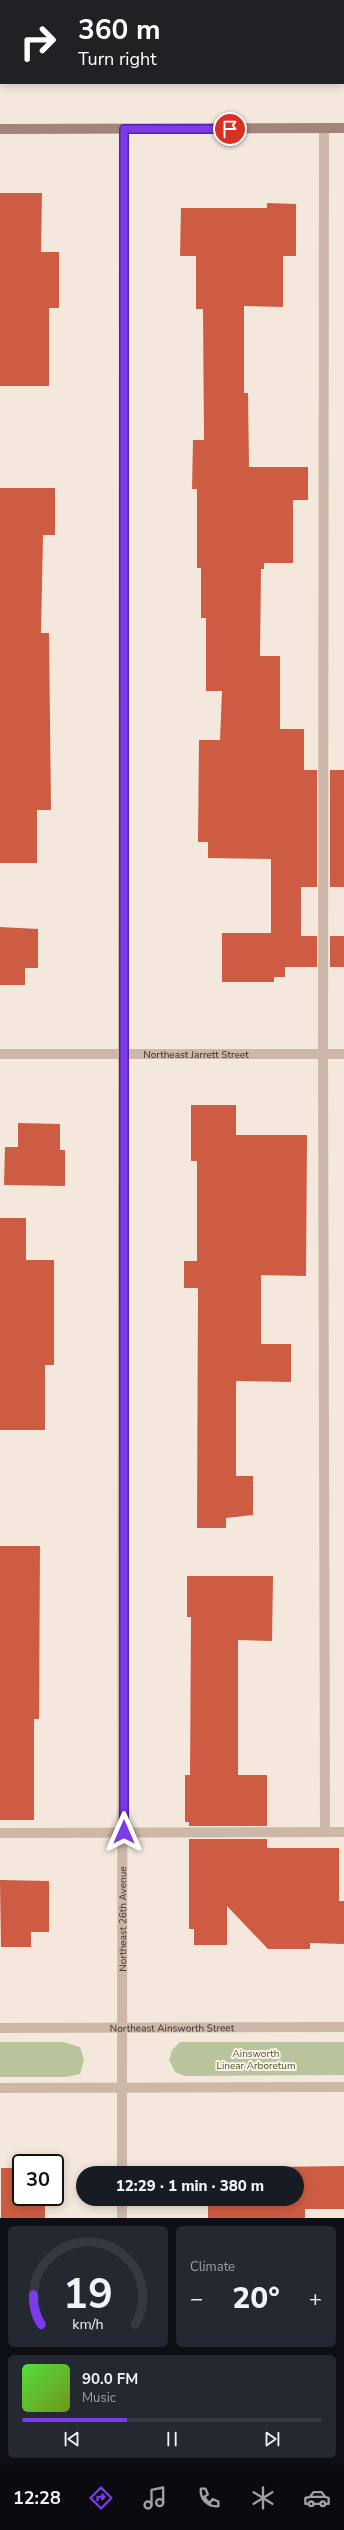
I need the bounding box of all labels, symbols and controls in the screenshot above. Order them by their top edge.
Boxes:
text: 360 m [78,11,161,49]
icon: right [12,16,64,68]
text: Turn right [78,47,157,71]
pin [213,112,247,146]
icon: arrive [219,118,241,140]
street label: Northeast Jarrett Street [143,1048,249,1062]
position arrow [103,1811,145,1853]
street label: Northeast 26th Avenue [116,1866,130,1972]
street label: Northeast Ainsworth Street [110,2021,235,2036]
park label: Ainsworth Linear Arboretum [217,2047,295,2073]
speed limit sign: 30 [12,2154,64,2206]
text: 12:29 · 1 min · 380 m [116,2176,264,2196]
text: Climate [190,2258,235,2276]
text: 19 [63,2265,113,2322]
text: 20° [232,2278,280,2319]
text: − [190,2284,203,2314]
text: + [309,2284,322,2314]
text: km/h [72,2314,104,2333]
text: 90.0 FM [82,2369,138,2389]
text: Music [82,2389,116,2407]
icon: previous [61,2428,83,2450]
icon: pause [161,2428,183,2450]
icon: next [261,2428,283,2450]
icon: directions [87,2484,115,2512]
icon: music [141,2484,169,2512]
icon: phone [195,2484,223,2512]
icon: climate [249,2484,277,2512]
icon: car [303,2484,331,2512]
text: 12:28 [13,2486,61,2510]

